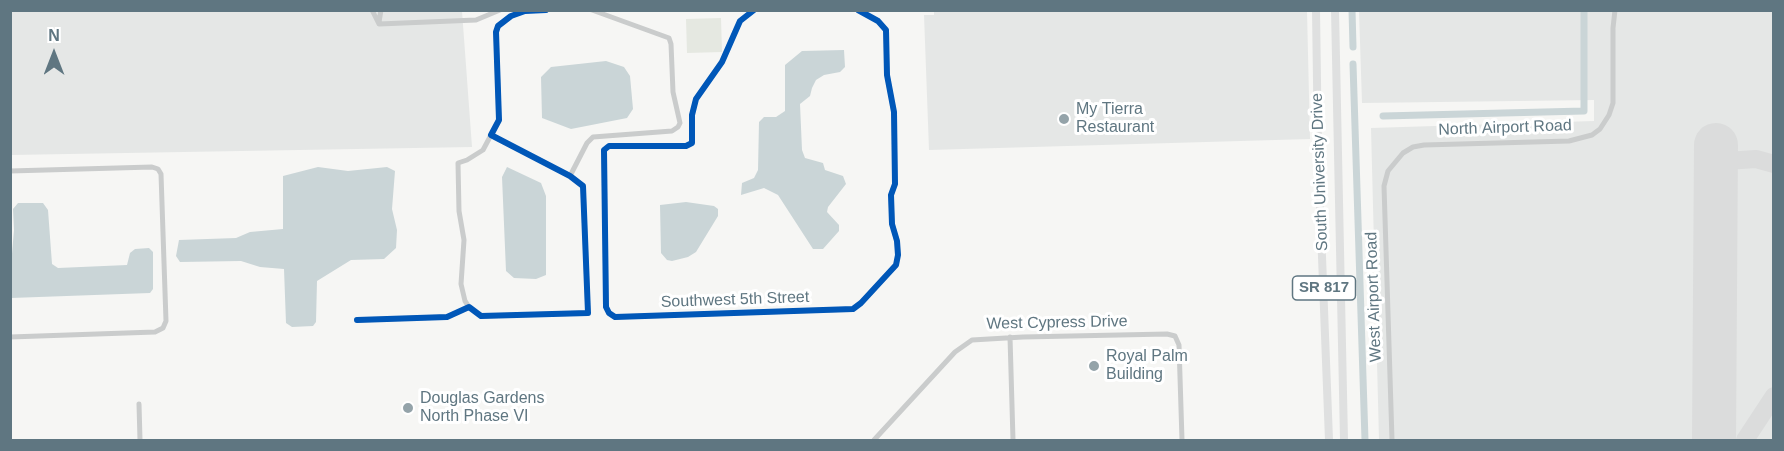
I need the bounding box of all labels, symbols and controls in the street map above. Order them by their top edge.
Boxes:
north arrow [24,24,84,84]
text: N [48,27,60,44]
street label: South University Drive [1308,93,1332,251]
place label: My Tierra Restaurant [1076,100,1154,138]
marker: My Tierra Restaurant [1057,112,1071,126]
street label: North Airport Road [1438,116,1572,140]
street label: West Airport Road [1362,231,1386,363]
road number: SR 817 [1292,276,1356,300]
street label: Southwest 5th Street [660,288,810,312]
street label: West Cypress Drive [986,312,1128,334]
place label: Royal Palm Building [1106,347,1188,385]
marker: Royal Palm Building [1087,359,1101,373]
place label: Douglas Gardens North Phase VI [420,389,545,427]
marker: Douglas Gardens North Phase VI [401,401,415,415]

